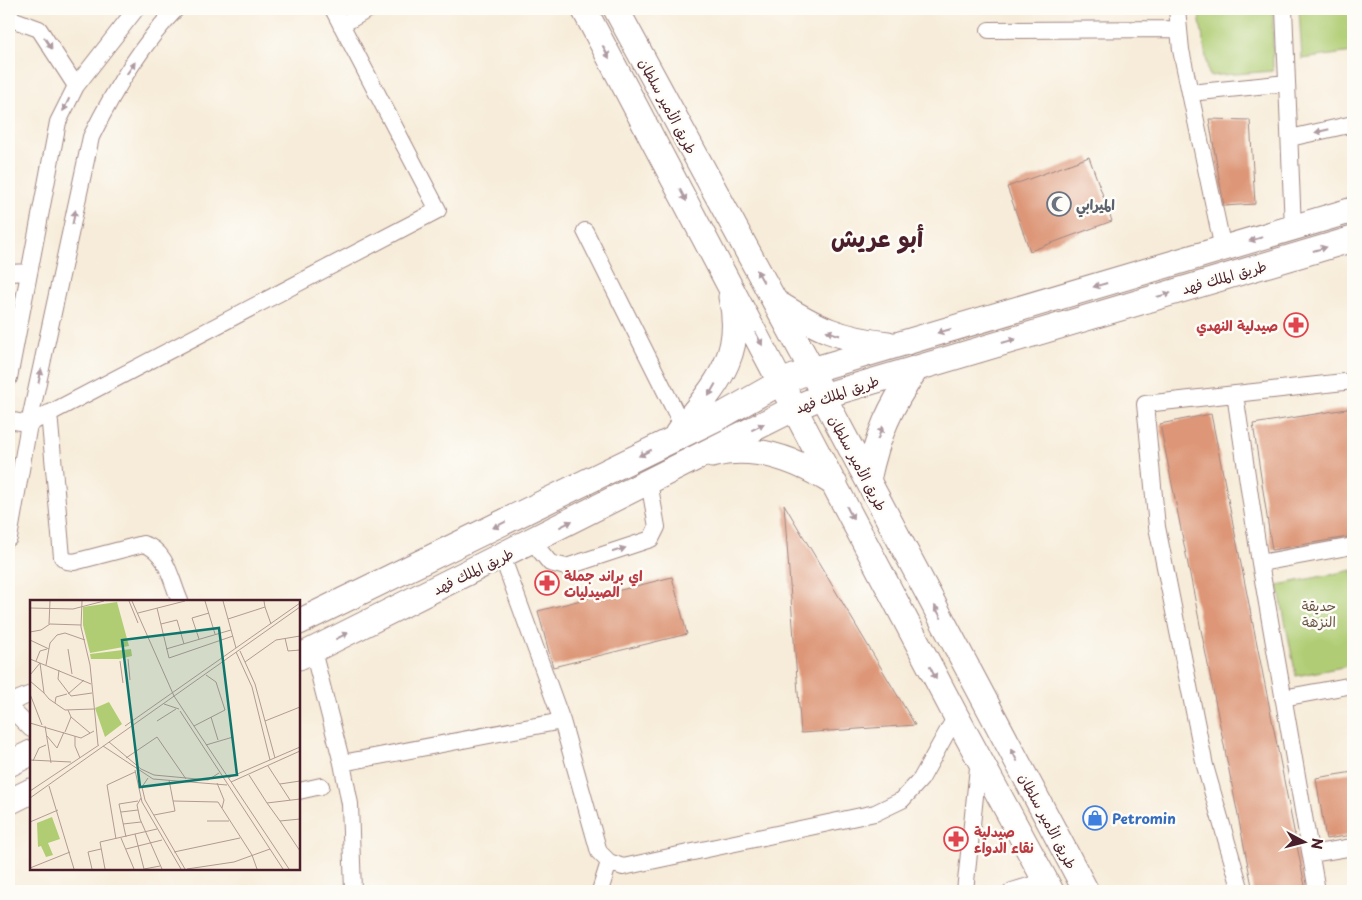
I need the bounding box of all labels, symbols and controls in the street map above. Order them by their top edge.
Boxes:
one-way arrow [43,36,53,49]
one-way arrow [602,45,610,59]
street label: طريق الأمير سلطان [634,54,702,158]
one-way arrow [126,61,136,74]
one-way arrow [62,98,70,112]
one-way arrow [1314,127,1329,135]
one-way arrow [678,189,687,202]
mosque icon: الميرابي [1046,191,1072,217]
place label: الميرابي [1076,194,1115,218]
one-way arrow [70,210,78,225]
district label: أبو عريش [831,219,924,255]
one-way arrow [1249,235,1264,243]
one-way arrow [1313,245,1328,253]
street label: طريق الملك فهد [1179,255,1269,299]
one-way arrow [756,269,765,282]
one-way arrow [1093,281,1108,289]
one-way arrow [1157,291,1172,299]
pharmacy icon: صيدلية النهدي [1283,312,1309,338]
place label: صيدلية النهدي [1196,315,1278,337]
one-way arrow [937,327,952,335]
one-way arrow [825,329,840,337]
one-way arrow [754,332,763,346]
one-way arrow [1001,337,1016,345]
one-way arrow [36,368,44,384]
street label: طريق الملك فهد [792,370,882,418]
one-way arrow [708,383,716,398]
street label: طريق الأمير سلطان [824,411,892,515]
one-way arrow [751,423,765,431]
one-way arrow [876,425,884,440]
one-way arrow [638,449,652,457]
one-way arrow [846,506,854,520]
one-way arrow [559,520,573,528]
one-way arrow [492,521,506,529]
street label: طريق الملك فهد [429,542,517,600]
one-way arrow [612,546,627,554]
place label: اي براند جملة الصيدليات [564,565,643,602]
pharmacy icon: اي براند جملة الصيدليات [534,570,560,596]
park label: حديقة النزهة [1302,595,1336,632]
inset map [30,600,300,870]
one-way arrow [933,605,942,619]
one-way arrow [335,632,350,640]
one-way arrow [929,666,937,680]
one-way arrow [1010,748,1018,763]
street label: طريق الأمير سلطان [1014,769,1082,873]
shop icon: Petromin [1082,805,1108,831]
place label: Petromin [1112,808,1176,829]
north arrow [1280,818,1330,868]
place label: صيدلية نقاء الدواء [974,821,1034,858]
pharmacy icon: صيدلية نقاء الدواء [943,826,969,852]
text: N [1306,837,1328,850]

